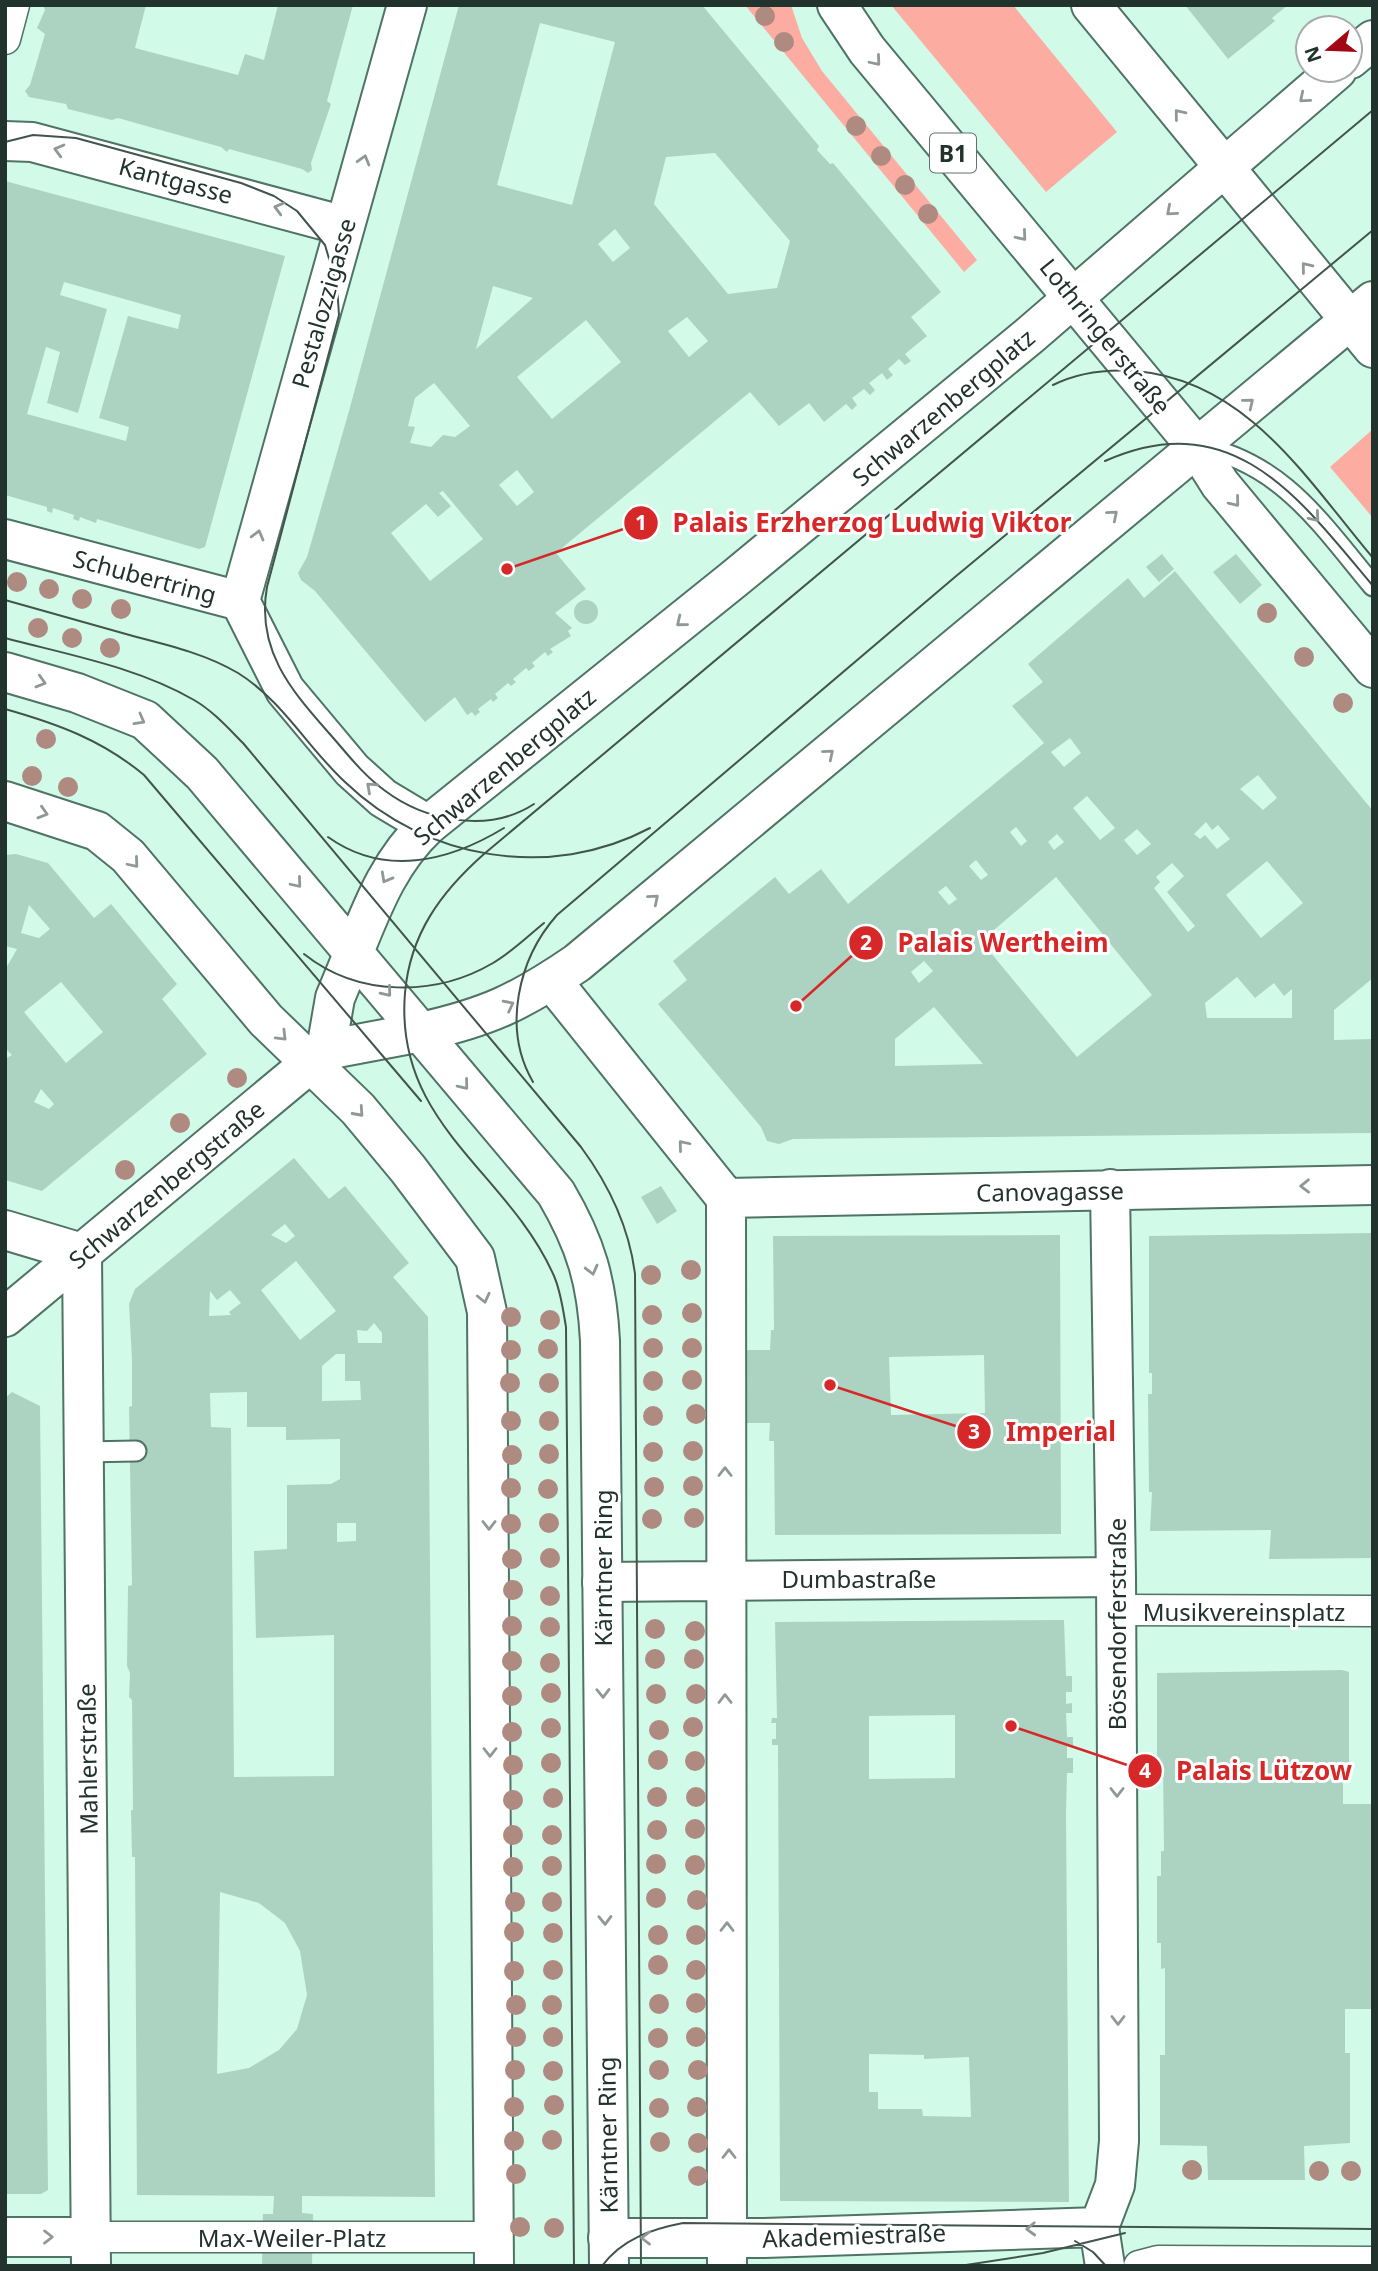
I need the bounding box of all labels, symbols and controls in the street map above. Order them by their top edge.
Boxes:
north arrow [1294,14,1364,84]
text: N [1298,43,1328,66]
one-way arrow [868,53,880,66]
one-way arrow [1299,90,1312,102]
one-way arrow [1175,109,1187,122]
road number: B1 [930,134,976,172]
one-way arrow [53,143,65,158]
street label: Kantgasse [115,149,237,211]
one-way arrow [355,154,370,166]
one-way arrow [273,202,285,216]
one-way arrow [1167,203,1180,215]
street label: Pestalozzigasse [283,214,363,392]
one-way arrow [1014,227,1026,240]
street label: Lothringerstraße [1033,251,1179,421]
one-way arrow [1301,263,1314,275]
street label: Schwarzenbergplatz [845,321,1041,493]
one-way arrow [1240,399,1253,411]
one-way arrow [1227,494,1239,507]
callout: Palais Erzherzog Ludwig Viktor [623,499,1085,546]
text: Palais Erzherzog Ludwig Viktor [673,504,1072,540]
text: 1 [635,508,647,536]
one-way arrow [1307,509,1319,522]
one-way arrow [1105,511,1118,523]
one-way arrow [250,529,264,541]
street label: Schubertring [70,541,220,611]
one-way arrow [676,614,689,626]
one-way arrow [35,674,47,689]
street label: Schwarzenbergplatz [406,680,602,852]
one-way arrow [132,712,145,725]
one-way arrow [821,749,833,762]
one-way arrow [366,783,379,795]
one-way arrow [36,804,48,819]
one-way arrow [126,855,138,868]
one-way arrow [381,871,394,884]
one-way arrow [289,874,301,887]
one-way arrow [645,895,658,907]
callout: Palais Wertheim [848,919,1122,966]
text: Palais Wertheim [897,924,1109,960]
text: 2 [860,928,872,956]
one-way arrow [379,985,392,997]
one-way arrow [502,1000,514,1014]
one-way arrow [274,1028,287,1041]
one-way arrow [456,1076,468,1089]
street label: Schwarzenbergstraße [61,1092,271,1276]
one-way arrow [351,1104,364,1117]
one-way arrow [679,1141,691,1154]
street label: Canovagasse [976,1173,1124,1209]
one-way arrow [1299,1178,1309,1194]
one-way arrow [583,1264,598,1276]
one-way arrow [476,1292,490,1304]
callout: Imperial [957,1408,1130,1455]
text: Imperial [1006,1413,1116,1449]
text: 3 [968,1417,980,1445]
one-way arrow [717,1466,733,1477]
street label: Kärntner Ring [586,1490,619,1646]
street label: Bösendorferstraße [1100,1518,1133,1730]
one-way arrow [481,1520,497,1531]
street label: Dumbastraße [782,1562,936,1595]
street label: Musikvereinsplatz [1143,1595,1345,1628]
street label: Mahlerstraße [69,1683,105,1835]
one-way arrow [595,1688,611,1699]
one-way arrow [718,1694,733,1705]
one-way arrow [482,1748,498,1758]
callout: Palais Lützow [1127,1748,1366,1795]
text: Palais Lützow [1176,1752,1352,1788]
text: 4 [1139,1756,1151,1784]
one-way arrow [1109,1787,1125,1798]
one-way arrow [597,1916,613,1926]
one-way arrow [719,1921,735,1932]
one-way arrow [1110,2015,1126,2025]
street label: Kärntner Ring [589,2056,625,2214]
one-way arrow [721,2149,737,2159]
street label: Akademiestraße [762,2215,946,2255]
street label: Max-Weiler-Platz [198,2221,386,2254]
one-way arrow [1025,2222,1036,2237]
one-way arrow [43,2229,54,2245]
one-way arrow [640,2230,650,2246]

